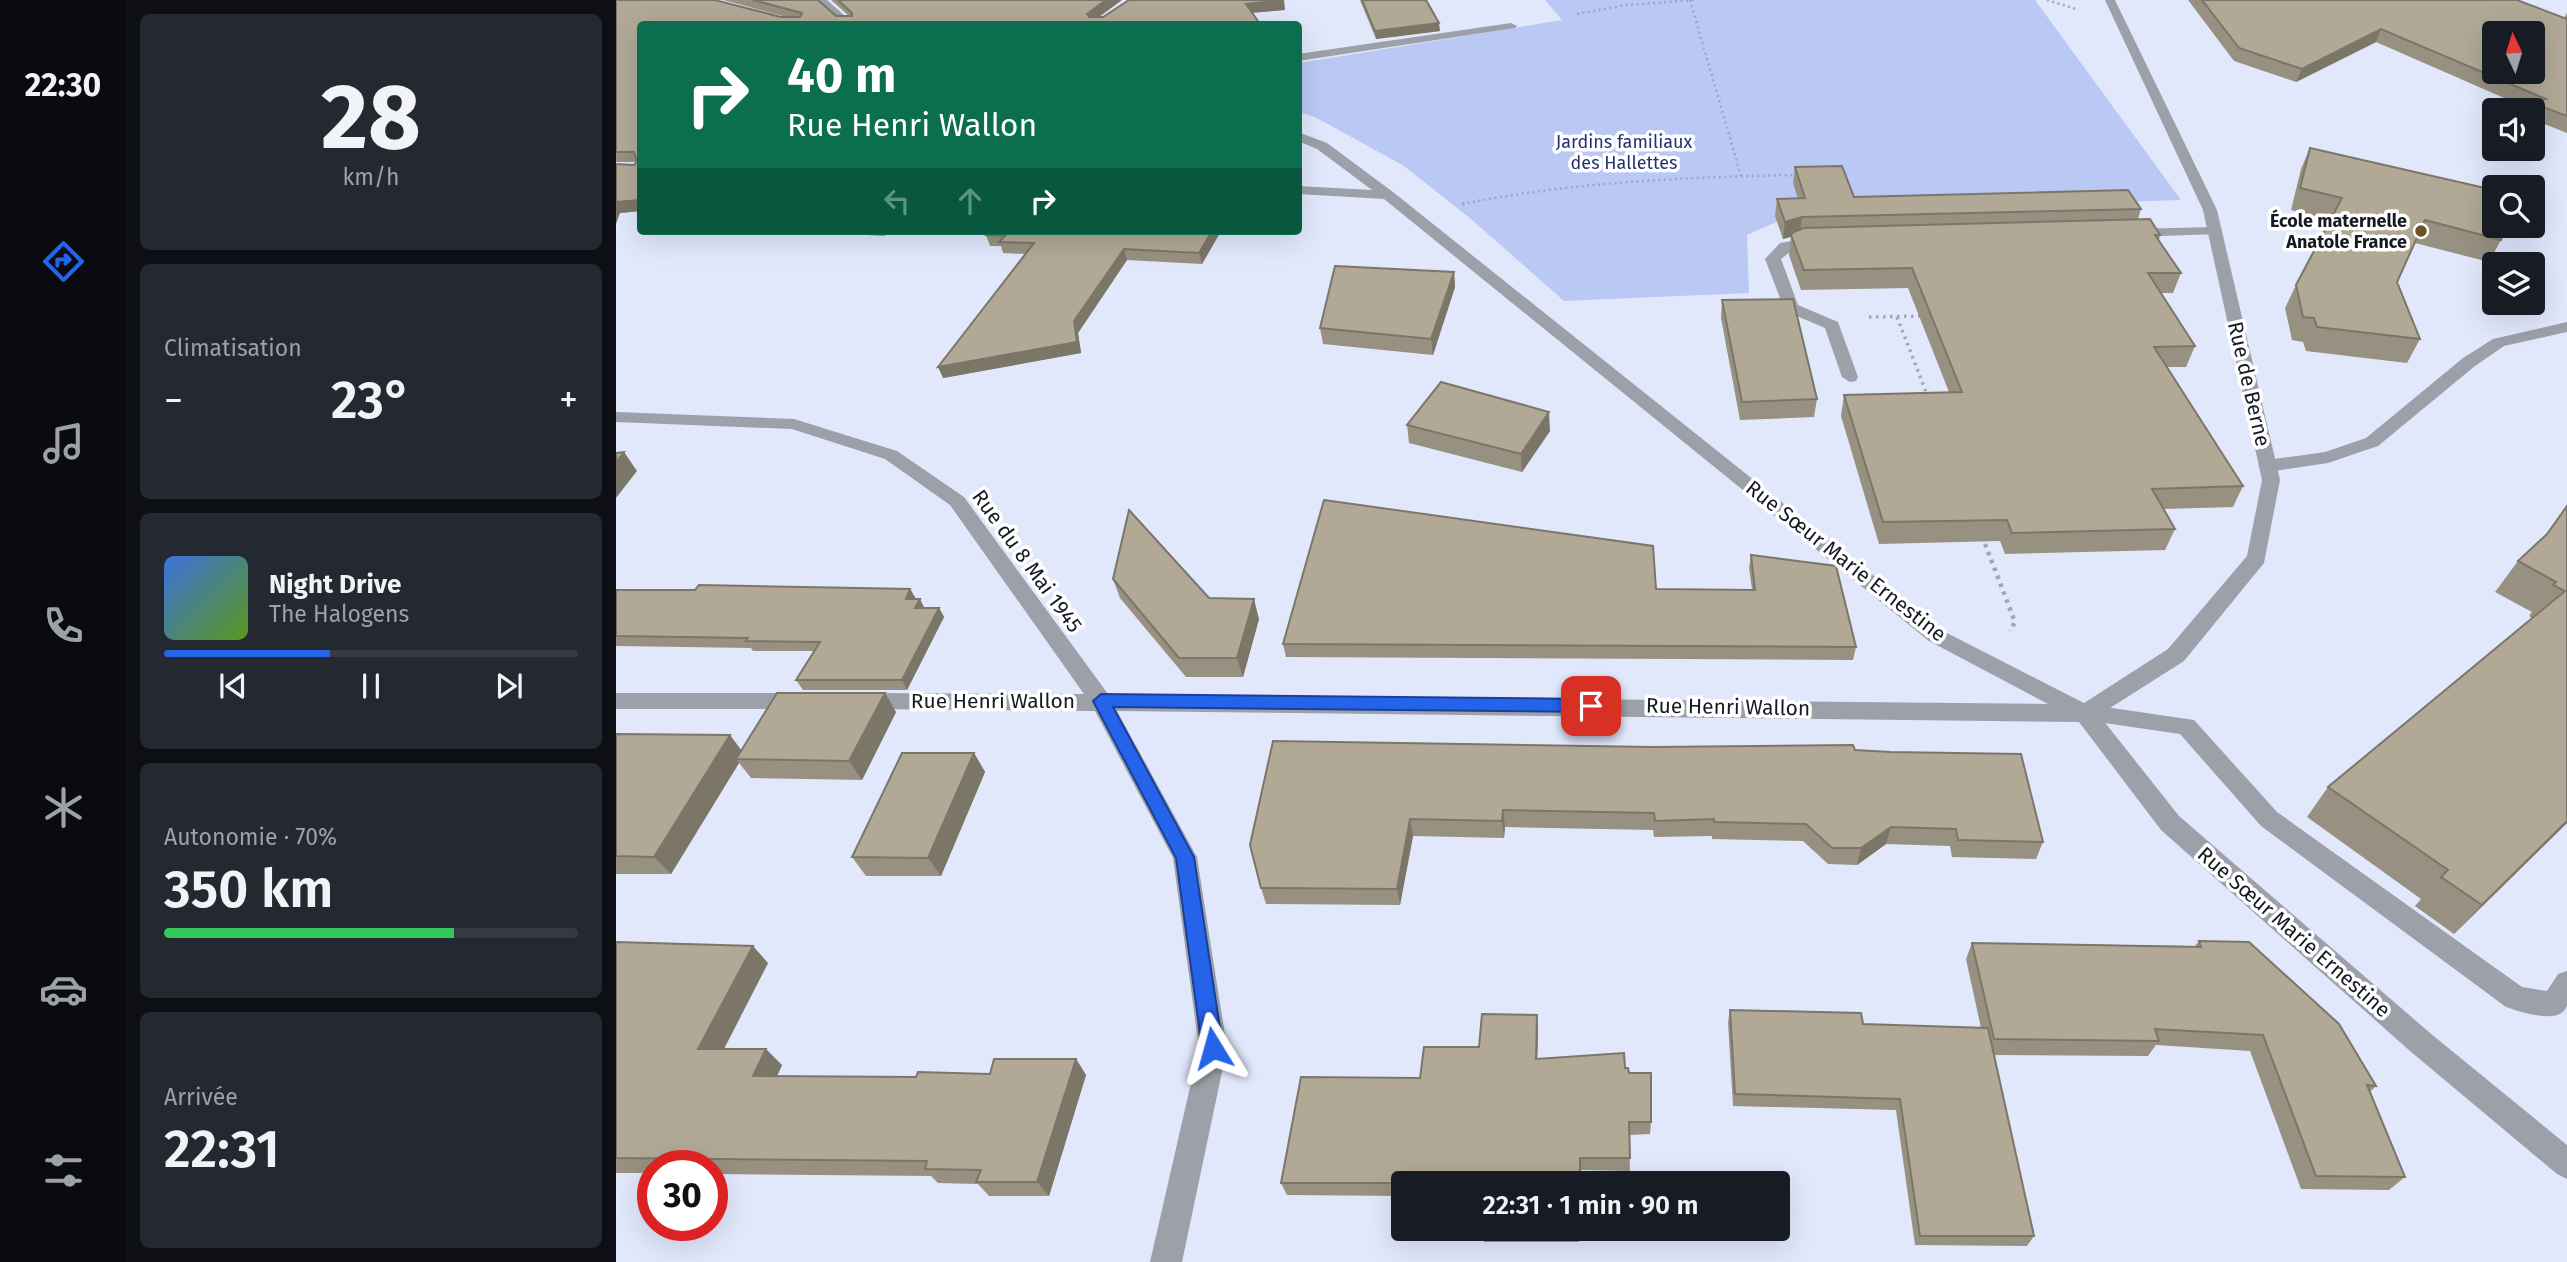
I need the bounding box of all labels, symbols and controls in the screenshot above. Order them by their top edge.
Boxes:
north arrow [2482,21,2544,84]
map controls [2482,21,2545,315]
text: 40 m [787,46,896,105]
icon: right [672,49,763,140]
text: 28 [321,63,421,172]
text: 22:30 [25,66,101,104]
button: sound [2482,98,2545,161]
text: Rue Henri Wallon [787,106,1037,144]
park label: Jardins familiaux des Hallettes [1556,131,1693,174]
text: km/h [343,163,399,191]
button: search [2482,175,2545,238]
icon: left [878,182,916,220]
icon: ahead [951,182,989,220]
icon: right [1024,182,1062,220]
place label: École maternelle Anatole France [2270,209,2407,253]
marker: École maternelle Anatole France [2413,223,2429,239]
icon: directions [39,237,88,286]
button: layers [2482,252,2545,315]
street label: Rue de Berne [2222,319,2276,449]
text: Climatisation [164,334,302,362]
text: 23° [331,369,411,432]
text: − [164,377,183,423]
text: + [559,377,578,423]
icon: music [39,419,88,468]
street label: Rue Sœur Marie Ernestine [1741,475,1951,647]
street label: Rue du 8 Mai 1945 [967,485,1087,637]
text: Night Drive [269,569,401,600]
text: The Halogens [269,600,409,628]
icon: phone [39,601,88,650]
icon: previous [214,667,252,705]
icon: pause [352,667,390,705]
icon: next [490,667,528,705]
pin [1561,676,1621,736]
icon: arrive [1572,687,1610,725]
street label: Rue Henri Wallon [911,688,1075,714]
street label: Rue Henri Wallon [1646,693,1810,721]
icon: climate [39,783,88,832]
text: Autonomie · 70% [164,823,337,851]
street label: Rue Sœur Marie Ernestine [2192,841,2396,1023]
text: 350 km [164,858,333,921]
icon: car [39,965,88,1014]
position arrow [1176,1011,1250,1085]
text: Arrivée [164,1083,238,1111]
text: 22:31 [164,1118,280,1181]
icon: filters [39,1146,88,1195]
speed limit sign: 30 [637,1150,728,1241]
text: 22:31 · 1 min · 90 m [1482,1190,1699,1221]

